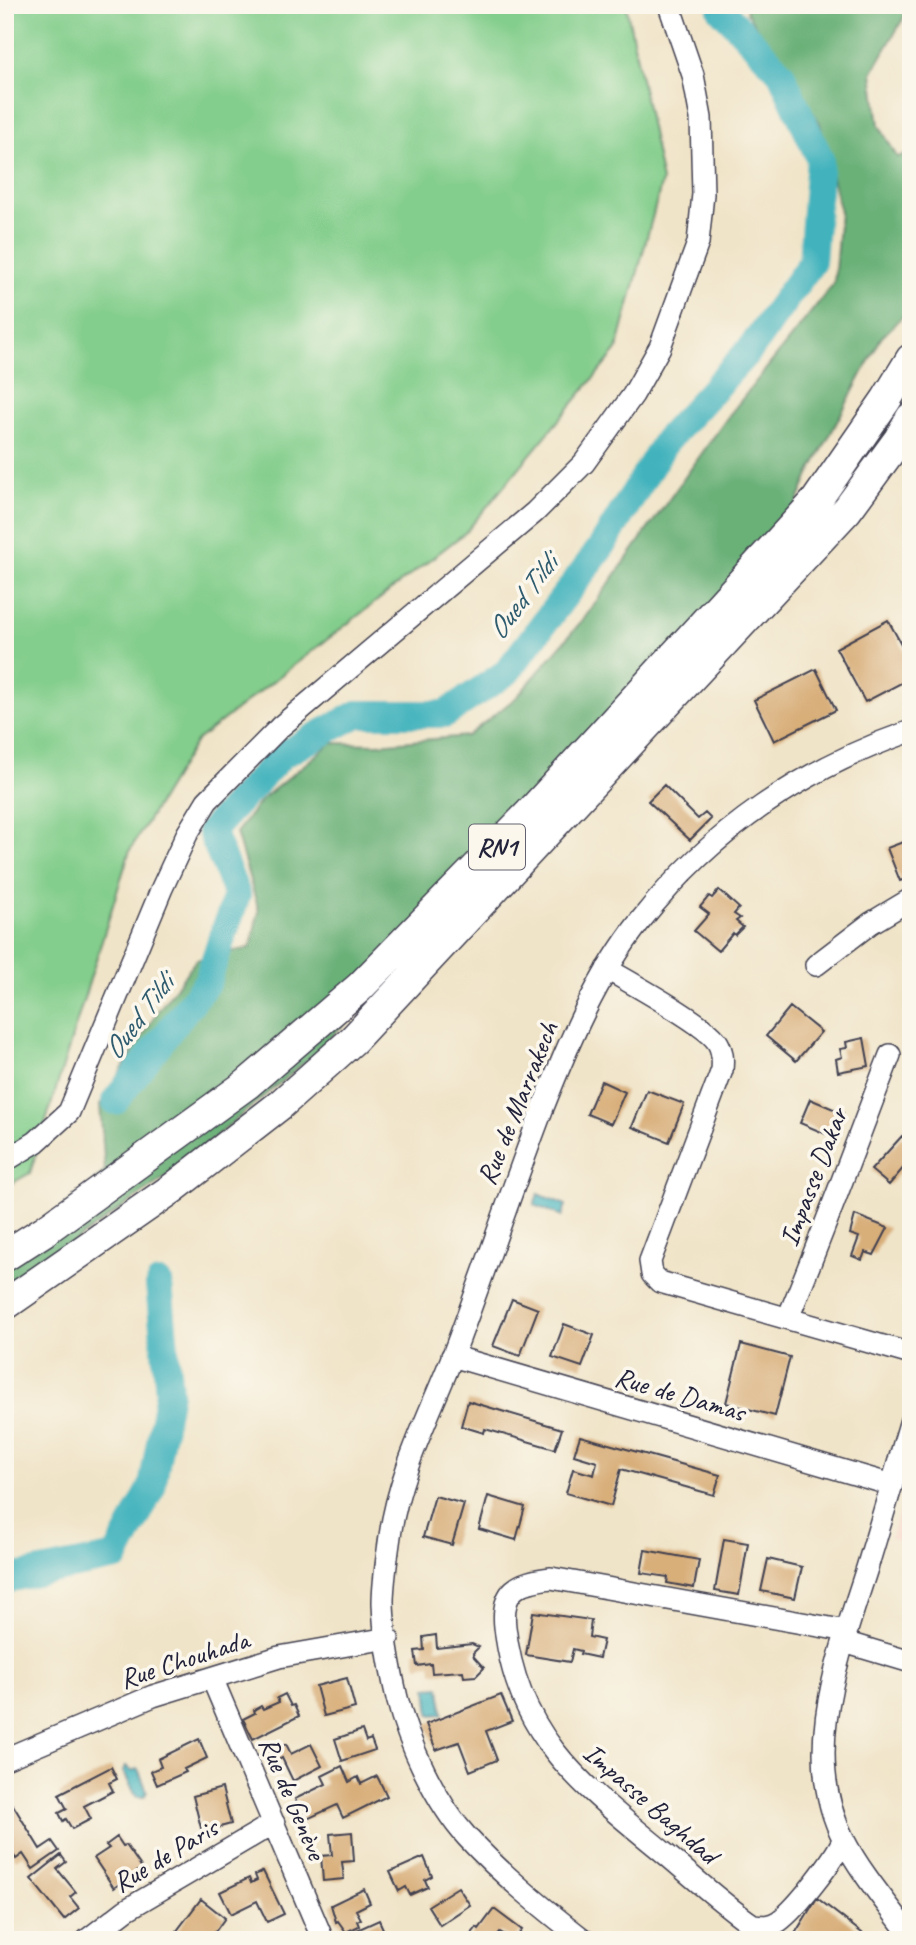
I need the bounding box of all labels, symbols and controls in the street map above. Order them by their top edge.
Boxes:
water label: Oued Tildi [478,541,571,647]
road number: RN1 [469,824,525,870]
water label: Oued Tildi [94,961,187,1067]
street label: Rue de Marrakech [468,1016,566,1190]
street label: Impasse Dakar [771,1101,856,1251]
street label: Rue de Damas [611,1359,751,1430]
street label: Rue Chouhada [115,1621,255,1696]
street label: Rue de Genève [251,1731,335,1866]
street label: Impasse Baghdad [576,1735,729,1874]
street label: Rue de Paris [106,1809,226,1900]

